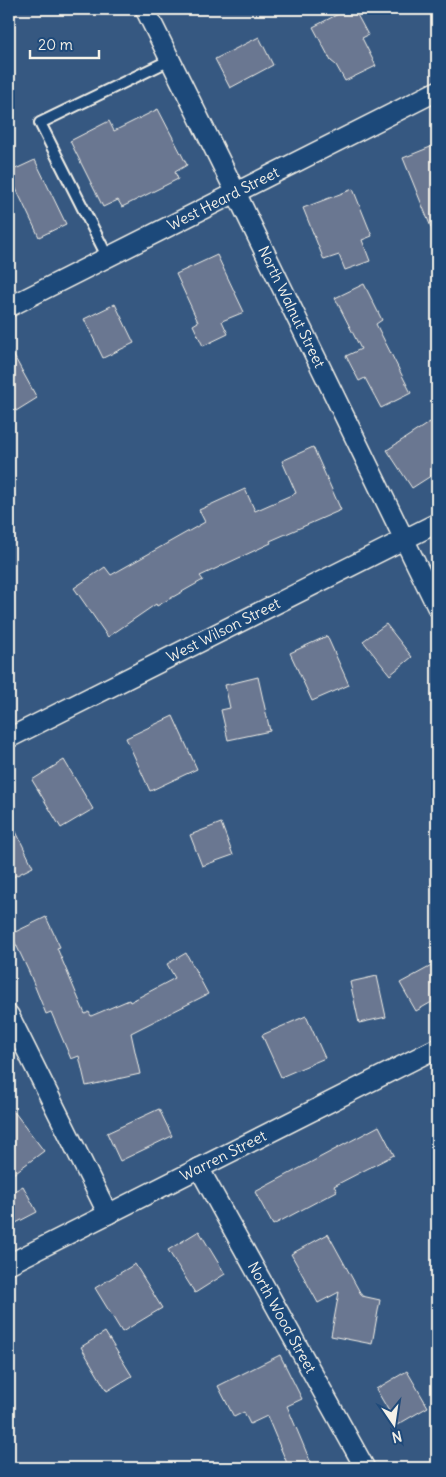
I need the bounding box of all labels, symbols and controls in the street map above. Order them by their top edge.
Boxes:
scale bar [30,28,99,60]
text: 20 m [38,35,73,54]
street label: West Heard Street [164,162,282,234]
street label: North Walnut Street [254,243,329,371]
street label: West Wilson Street [163,593,283,666]
street label: Warren Street [177,1126,269,1185]
street label: North Wood Street [244,1258,321,1376]
north arrow [368,1400,418,1450]
text: N [390,1427,404,1447]

